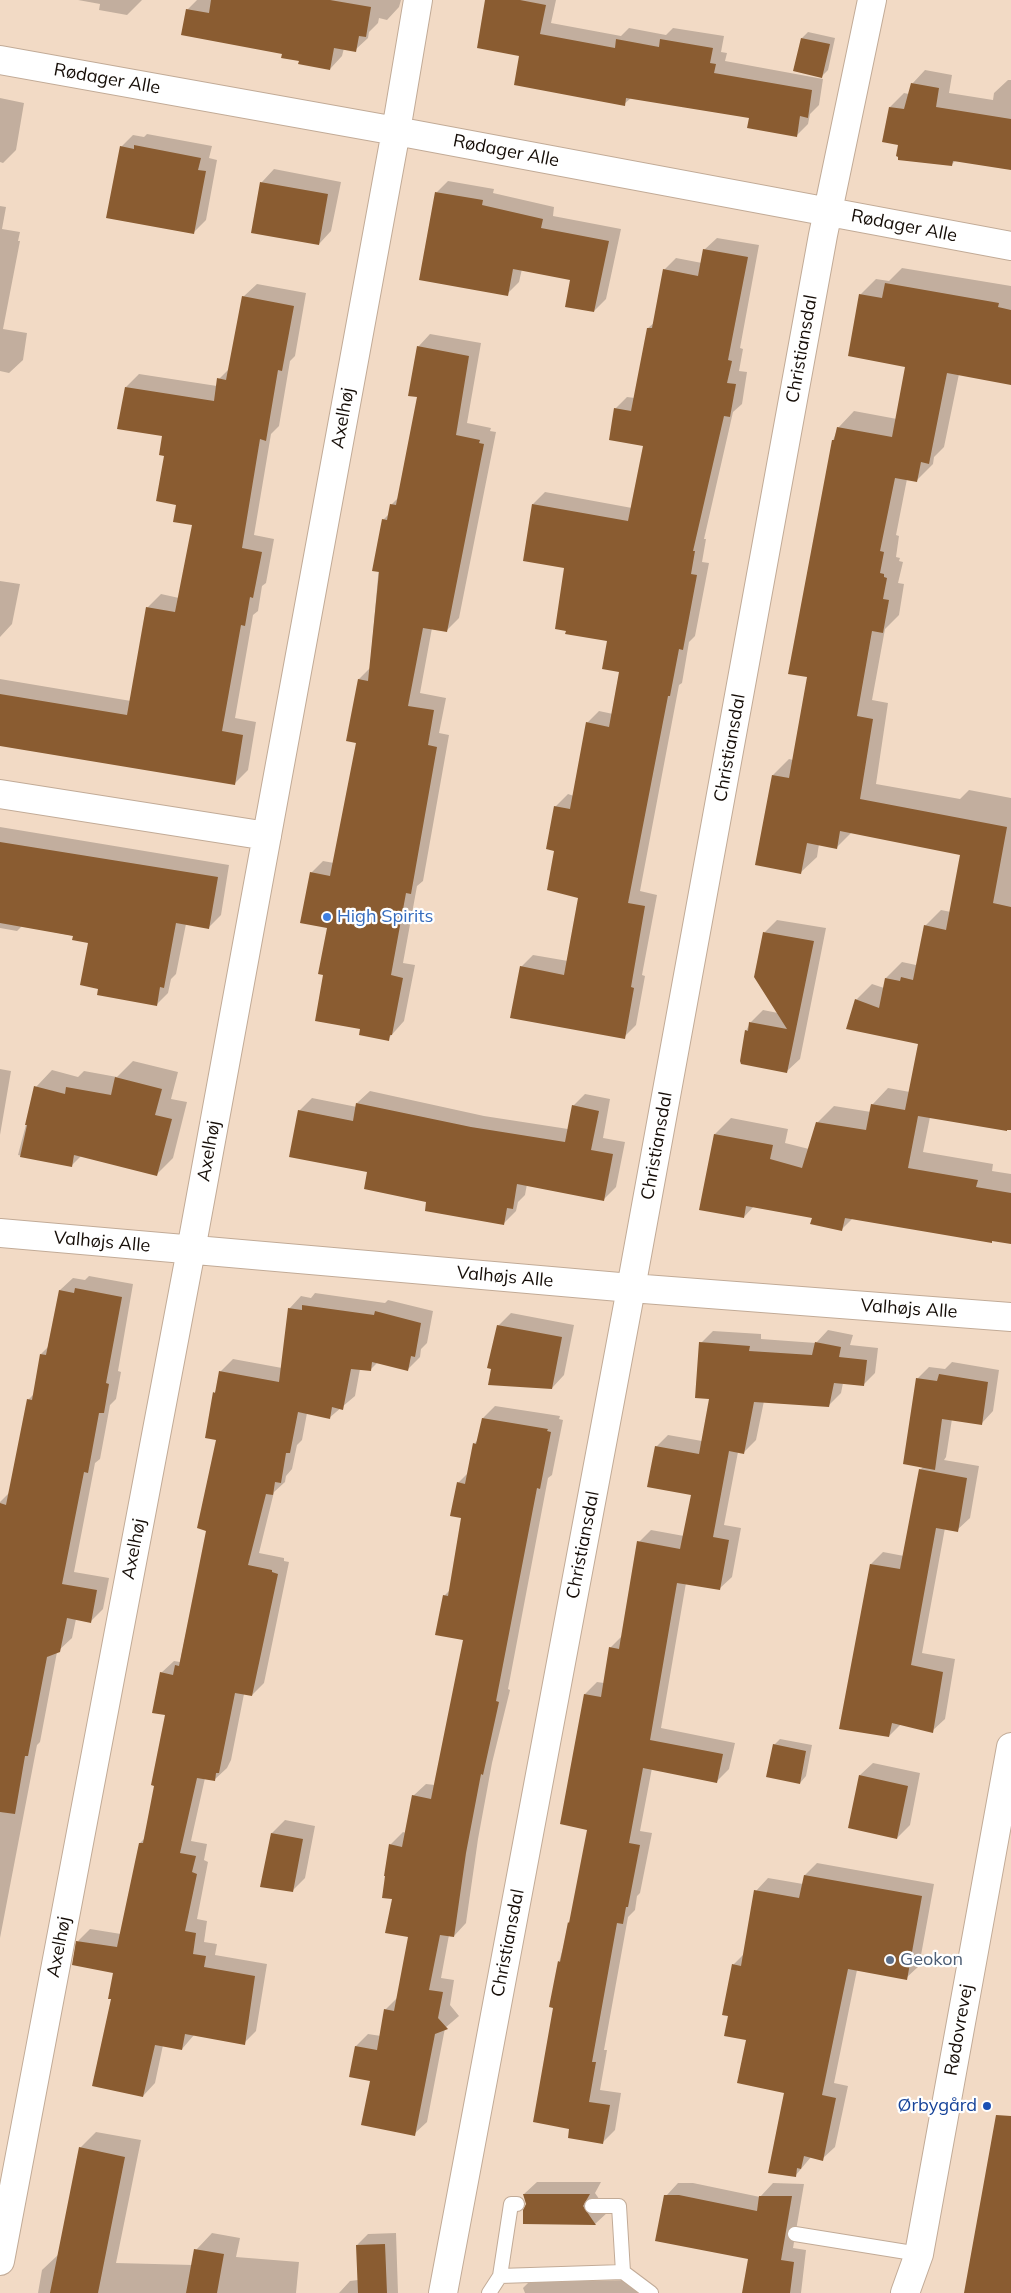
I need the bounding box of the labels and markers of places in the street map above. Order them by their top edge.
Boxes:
place label: High Spirits [337,906,434,928]
marker: High Spirits [321,911,333,923]
place label: Geokon [900,1949,963,1971]
marker: Geokon [884,1954,896,1966]
place label: Ørbygård [898,2095,977,2117]
marker: Ørbygård [981,2100,993,2112]

